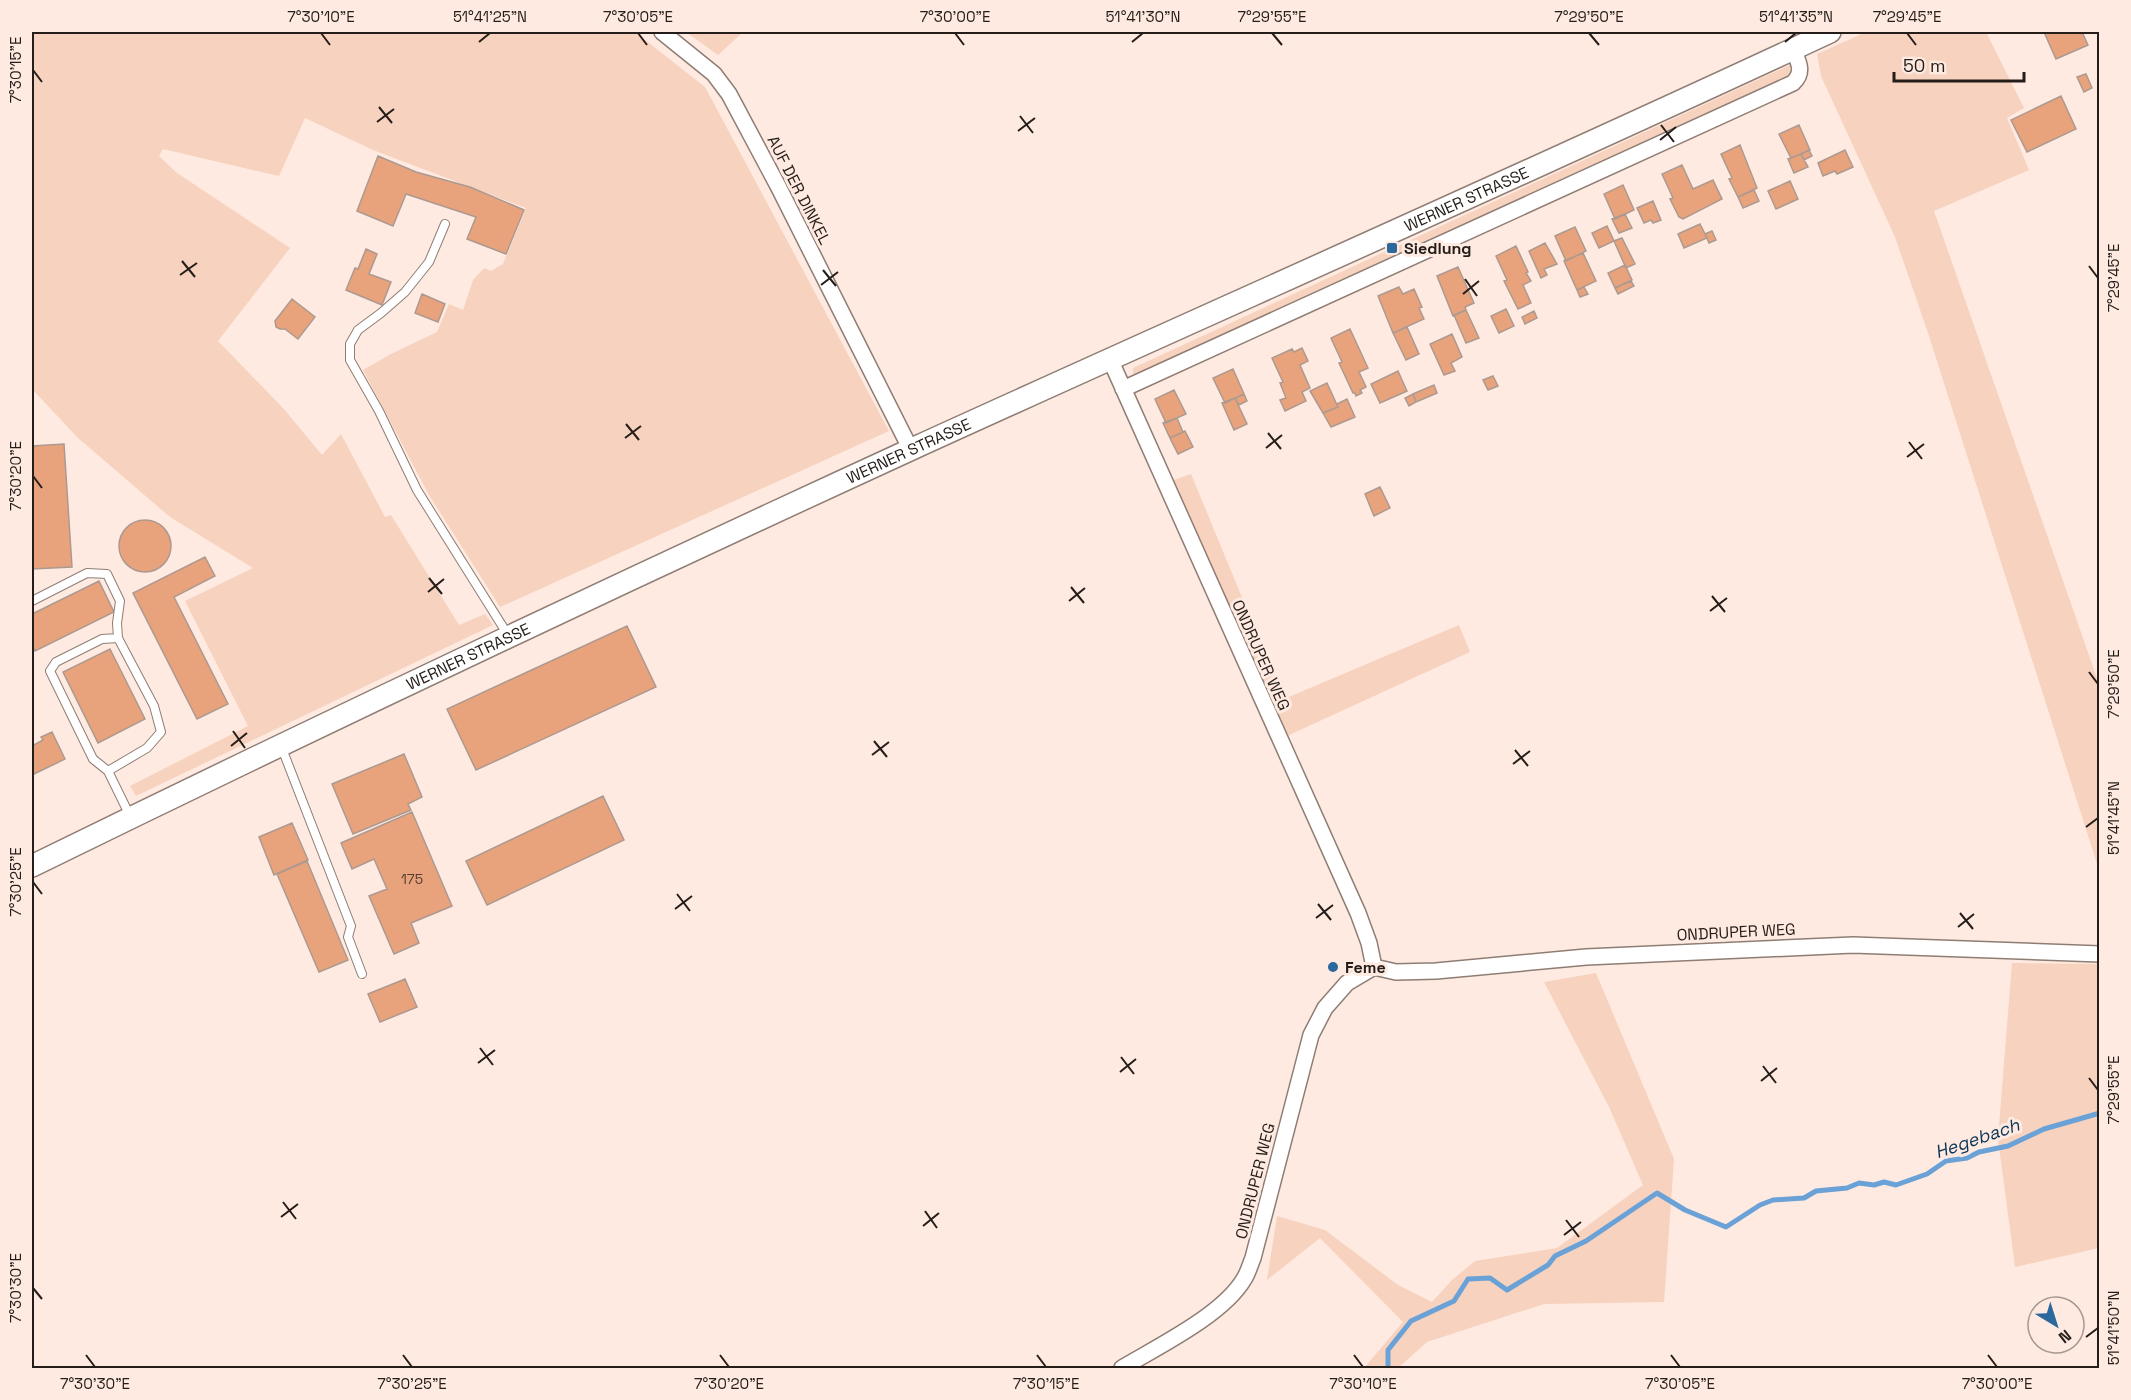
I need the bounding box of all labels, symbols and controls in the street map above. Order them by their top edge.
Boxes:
text: 7°30'10"E [287,7,355,26]
text: 51°41'25"N [453,7,527,26]
text: 7°30'05"E [603,7,673,26]
text: 7°30'00"E [920,7,990,26]
text: 51°41'30"N [1106,7,1180,26]
text: 7°29'55"E [1238,7,1306,26]
text: 7°29'50"E [1554,7,1624,26]
text: 51°41'35"N [1759,7,1833,26]
text: 7°29'45"E [1873,7,1941,26]
text: 7°30'15"E [6,37,25,103]
scale bar [1894,45,2024,83]
text: 50 m [1903,54,1945,77]
street label: AUF DER DINKEL [762,132,836,248]
street label: WERNER STRASSE [1401,161,1532,236]
place label: Siedlung [1404,238,1472,259]
marker: Siedlung [1385,241,1399,255]
text: 7°29'45"E [2104,244,2123,312]
street label: WERNER STRASSE [843,413,974,488]
text: 7°30'20"E [6,441,25,511]
street label: ONDRUPER WEG [1227,596,1295,714]
street label: WERNER STRASSE [403,618,533,694]
text: 7°29'50"E [2104,649,2123,719]
text: 51°41'45"N [2104,781,2123,855]
text: 7°30'25"E [6,847,25,917]
house number: 175 [401,870,423,888]
street label: ONDRUPER WEG [1676,918,1796,946]
place label: Feme [1345,957,1386,978]
marker: Feme [1326,960,1340,974]
text: 7°29'55"E [2104,1056,2123,1124]
water label: Hegebach [1932,1112,2023,1163]
street label: ONDRUPER WEG [1230,1121,1280,1241]
text: 7°30'30"E [6,1253,25,1323]
text: 51°41'50"N [2104,1291,2123,1365]
north arrow [2026,1295,2086,1355]
text: N [2054,1325,2076,1348]
text: 7°30'30"E [60,1374,130,1393]
text: 7°30'25"E [377,1374,447,1393]
text: 7°30'20"E [694,1374,764,1393]
text: 7°30'15"E [1013,1374,1079,1393]
text: 7°30'10"E [1329,1374,1397,1393]
text: 7°30'05"E [1645,1374,1715,1393]
text: 7°30'00"E [1962,1374,2032,1393]

